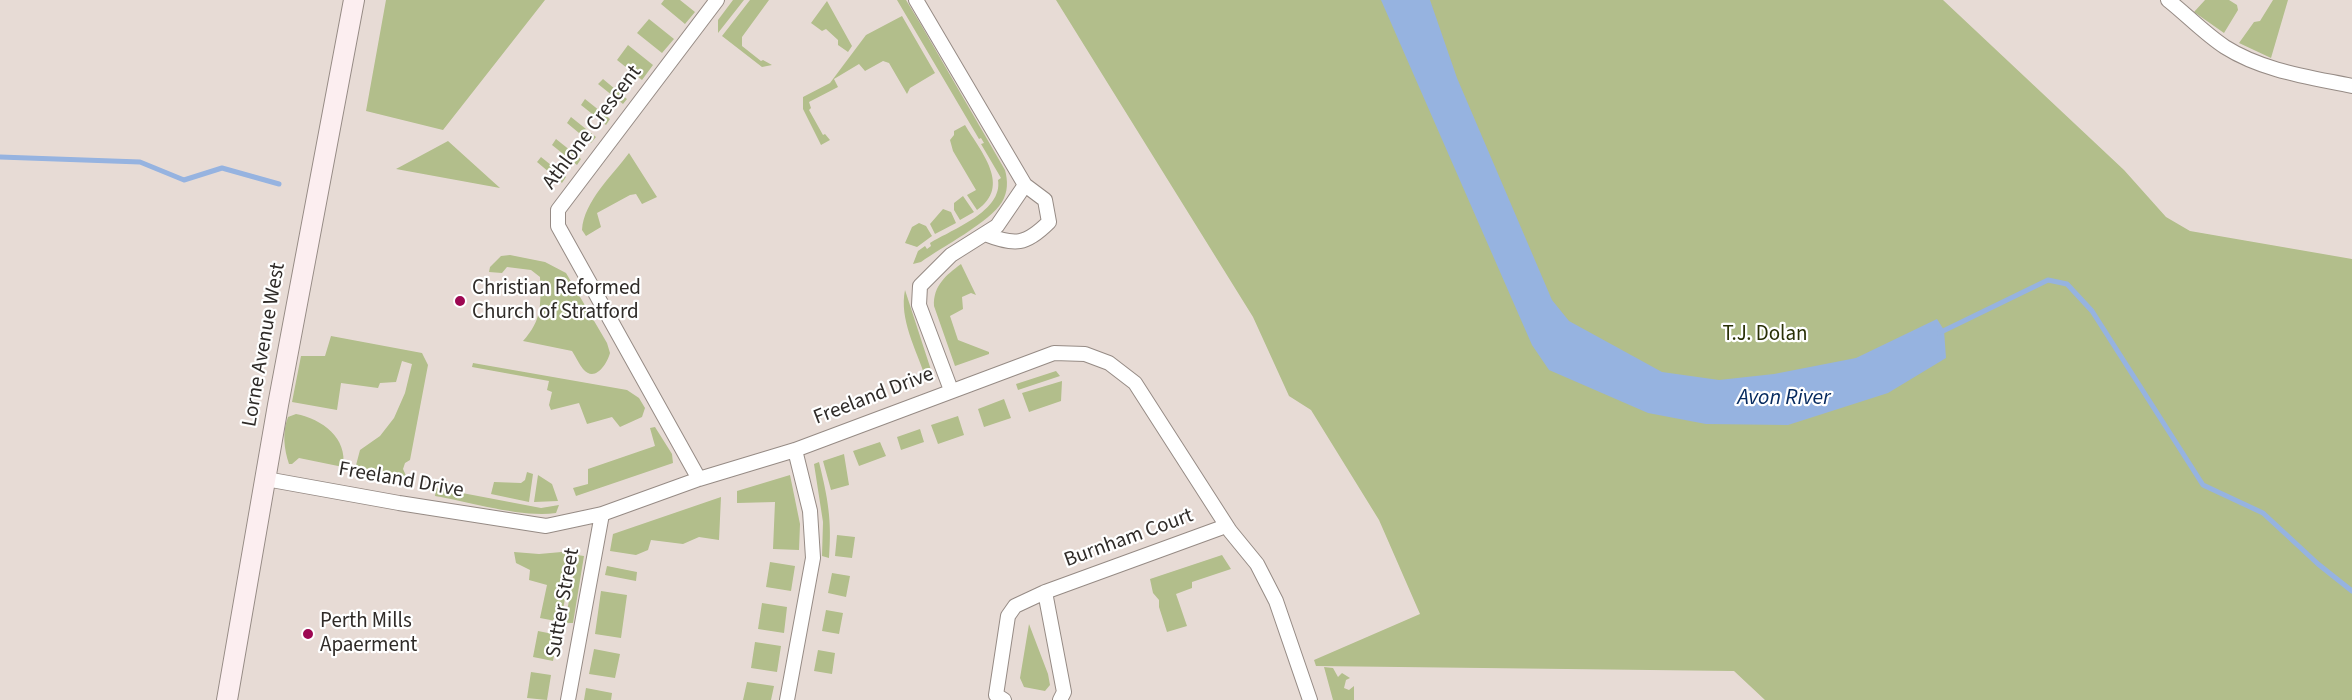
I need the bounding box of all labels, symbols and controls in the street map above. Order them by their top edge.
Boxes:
street label: Athlone Crescent [538,61,648,195]
street label: Lorne Avenue West [238,261,292,429]
place label: Christian Reformed Church of Stratford [472,276,641,326]
marker: Christian Reformed Church of Stratford [453,294,467,308]
park label: T.J. Dolan [1723,322,1807,348]
street label: Freeland Drive [810,363,938,431]
water label: Avon River [1737,386,1831,412]
street label: Freeland Drive [336,458,466,504]
street label: Burnham Court [1061,504,1197,574]
street label: Sutter Street [542,546,586,660]
place label: Perth Mills Apaerment [320,609,417,659]
marker: Perth Mills Apaerment [301,627,315,641]

